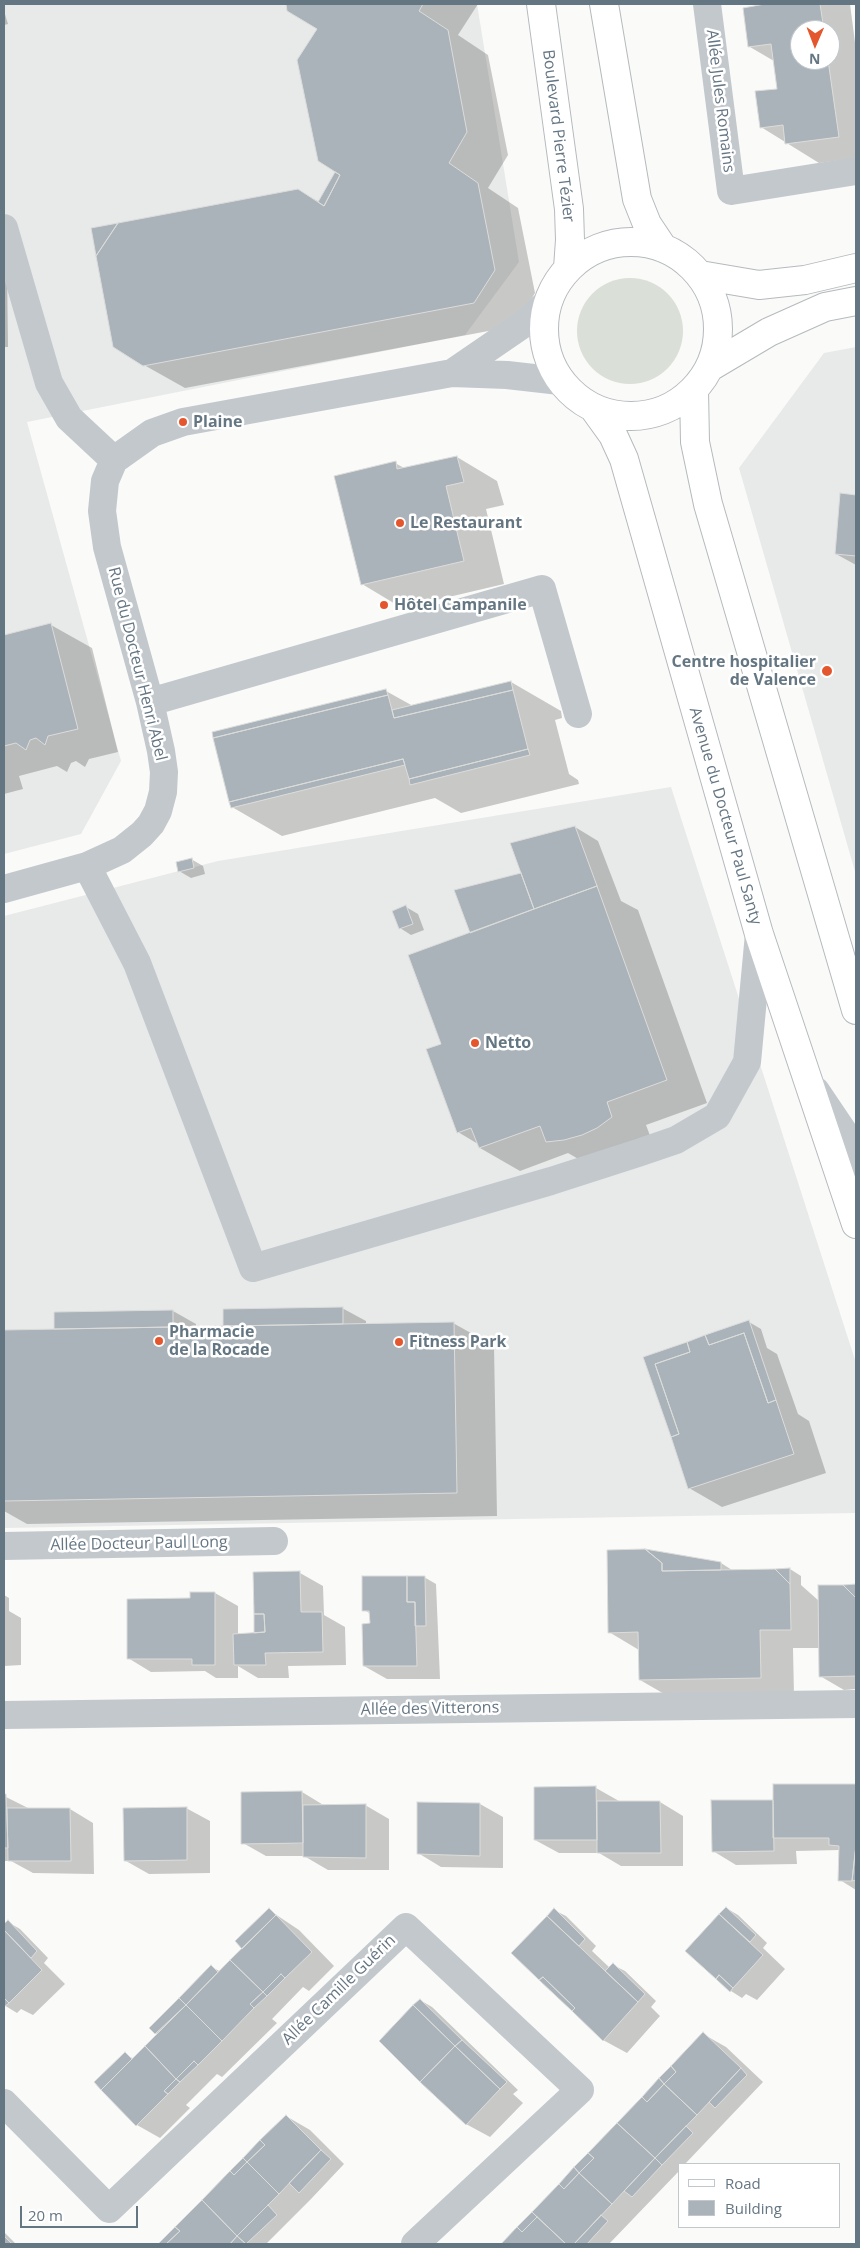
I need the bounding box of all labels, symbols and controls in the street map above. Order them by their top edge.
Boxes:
north arrow [790,20,840,70]
street label: Allée Jules Romains [702,28,738,174]
street label: Boulevard Pierre Tézier [538,49,578,223]
text: N [809,50,821,69]
place label: Plaine [193,412,242,432]
marker: Plaine [177,416,189,428]
place label: Le Restaurant [410,513,522,533]
marker: Le Restaurant [394,517,406,529]
street label: Rue du Docteur Henri Abel [104,565,170,763]
place label: Hôtel Campanile [394,595,527,615]
marker: Hôtel Campanile [378,599,390,611]
place label: Centre hospitalier de Valence [672,652,816,690]
marker: Centre hospitalier de Valence [820,664,834,678]
street label: Avenue du Docteur Paul Santy [685,705,765,927]
place label: Netto [485,1033,531,1053]
marker: Netto [469,1037,481,1049]
place label: Pharmacie de la Rocade [169,1322,269,1360]
place label: Fitness Park [409,1332,507,1352]
marker: Pharmacie de la Rocade [153,1335,165,1347]
marker: Fitness Park [393,1336,405,1348]
street label: Allée Docteur Paul Long [50,1533,228,1555]
street label: Allée des Vitterons [361,1698,499,1720]
street label: Allée Camille Guérin [278,1931,400,2049]
legend [678,2163,840,2228]
text: Road [725,2173,761,2193]
scale bar [22,2196,140,2228]
text: Building [725,2198,782,2218]
text: 20 m [28,2205,63,2225]

